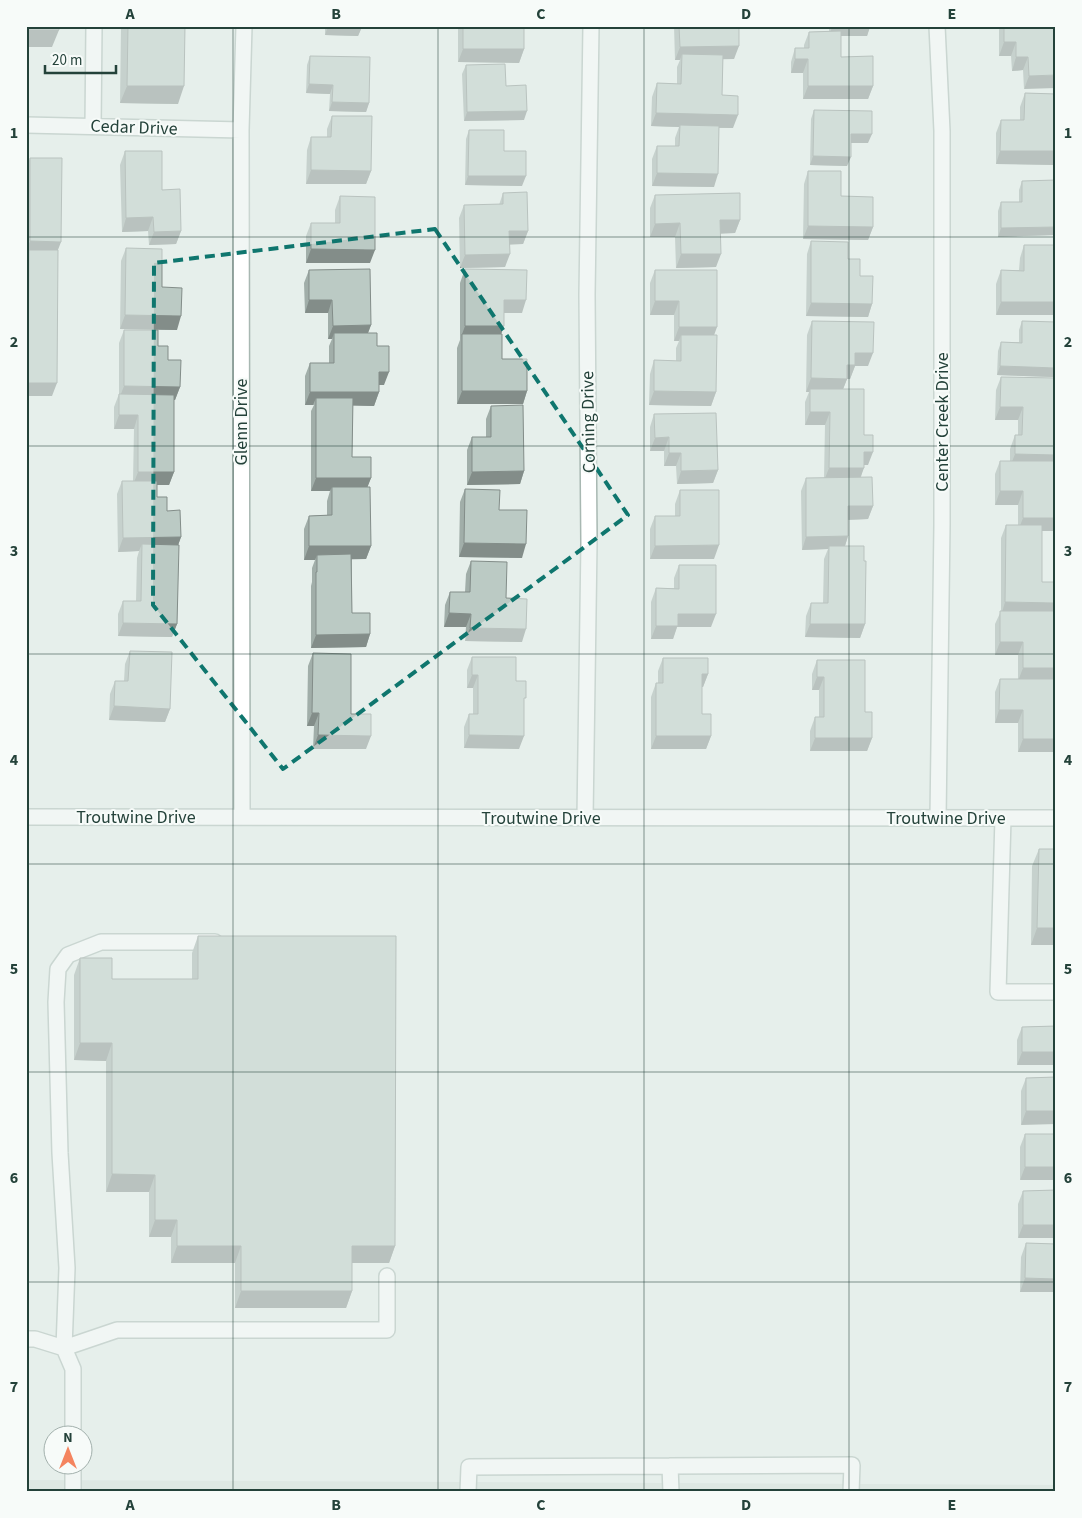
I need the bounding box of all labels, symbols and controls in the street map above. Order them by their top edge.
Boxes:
text: A [124,3,135,25]
text: B [331,3,341,25]
text: C [536,3,546,25]
text: D [741,3,751,25]
text: E [948,3,956,25]
scale bar [45,42,116,74]
text: 20 m [52,50,82,71]
street label: Cedar Drive [90,113,178,142]
text: 1 [10,122,18,144]
text: 1 [1064,122,1072,144]
text: 2 [10,331,18,353]
text: 2 [1064,331,1072,353]
street label: Center Creek Drive [930,352,955,492]
street label: Corning Drive [575,371,602,473]
street label: Glenn Drive [229,378,254,465]
text: 3 [10,540,18,562]
text: 3 [1064,540,1072,562]
text: 4 [10,749,19,771]
text: 4 [1064,749,1073,771]
street label: Troutwine Drive [76,805,196,830]
street label: Troutwine Drive [481,806,601,831]
street label: Troutwine Drive [886,806,1006,831]
text: 5 [10,958,18,980]
text: 5 [1064,958,1072,980]
text: 6 [10,1167,18,1189]
text: 6 [1064,1167,1072,1189]
text: 7 [10,1376,18,1398]
text: 7 [1064,1376,1072,1398]
north arrow [42,1426,92,1476]
text: N [63,1428,73,1448]
text: A [124,1494,135,1516]
text: B [331,1494,341,1516]
text: C [536,1494,546,1516]
text: D [741,1494,751,1516]
text: E [948,1494,956,1516]

